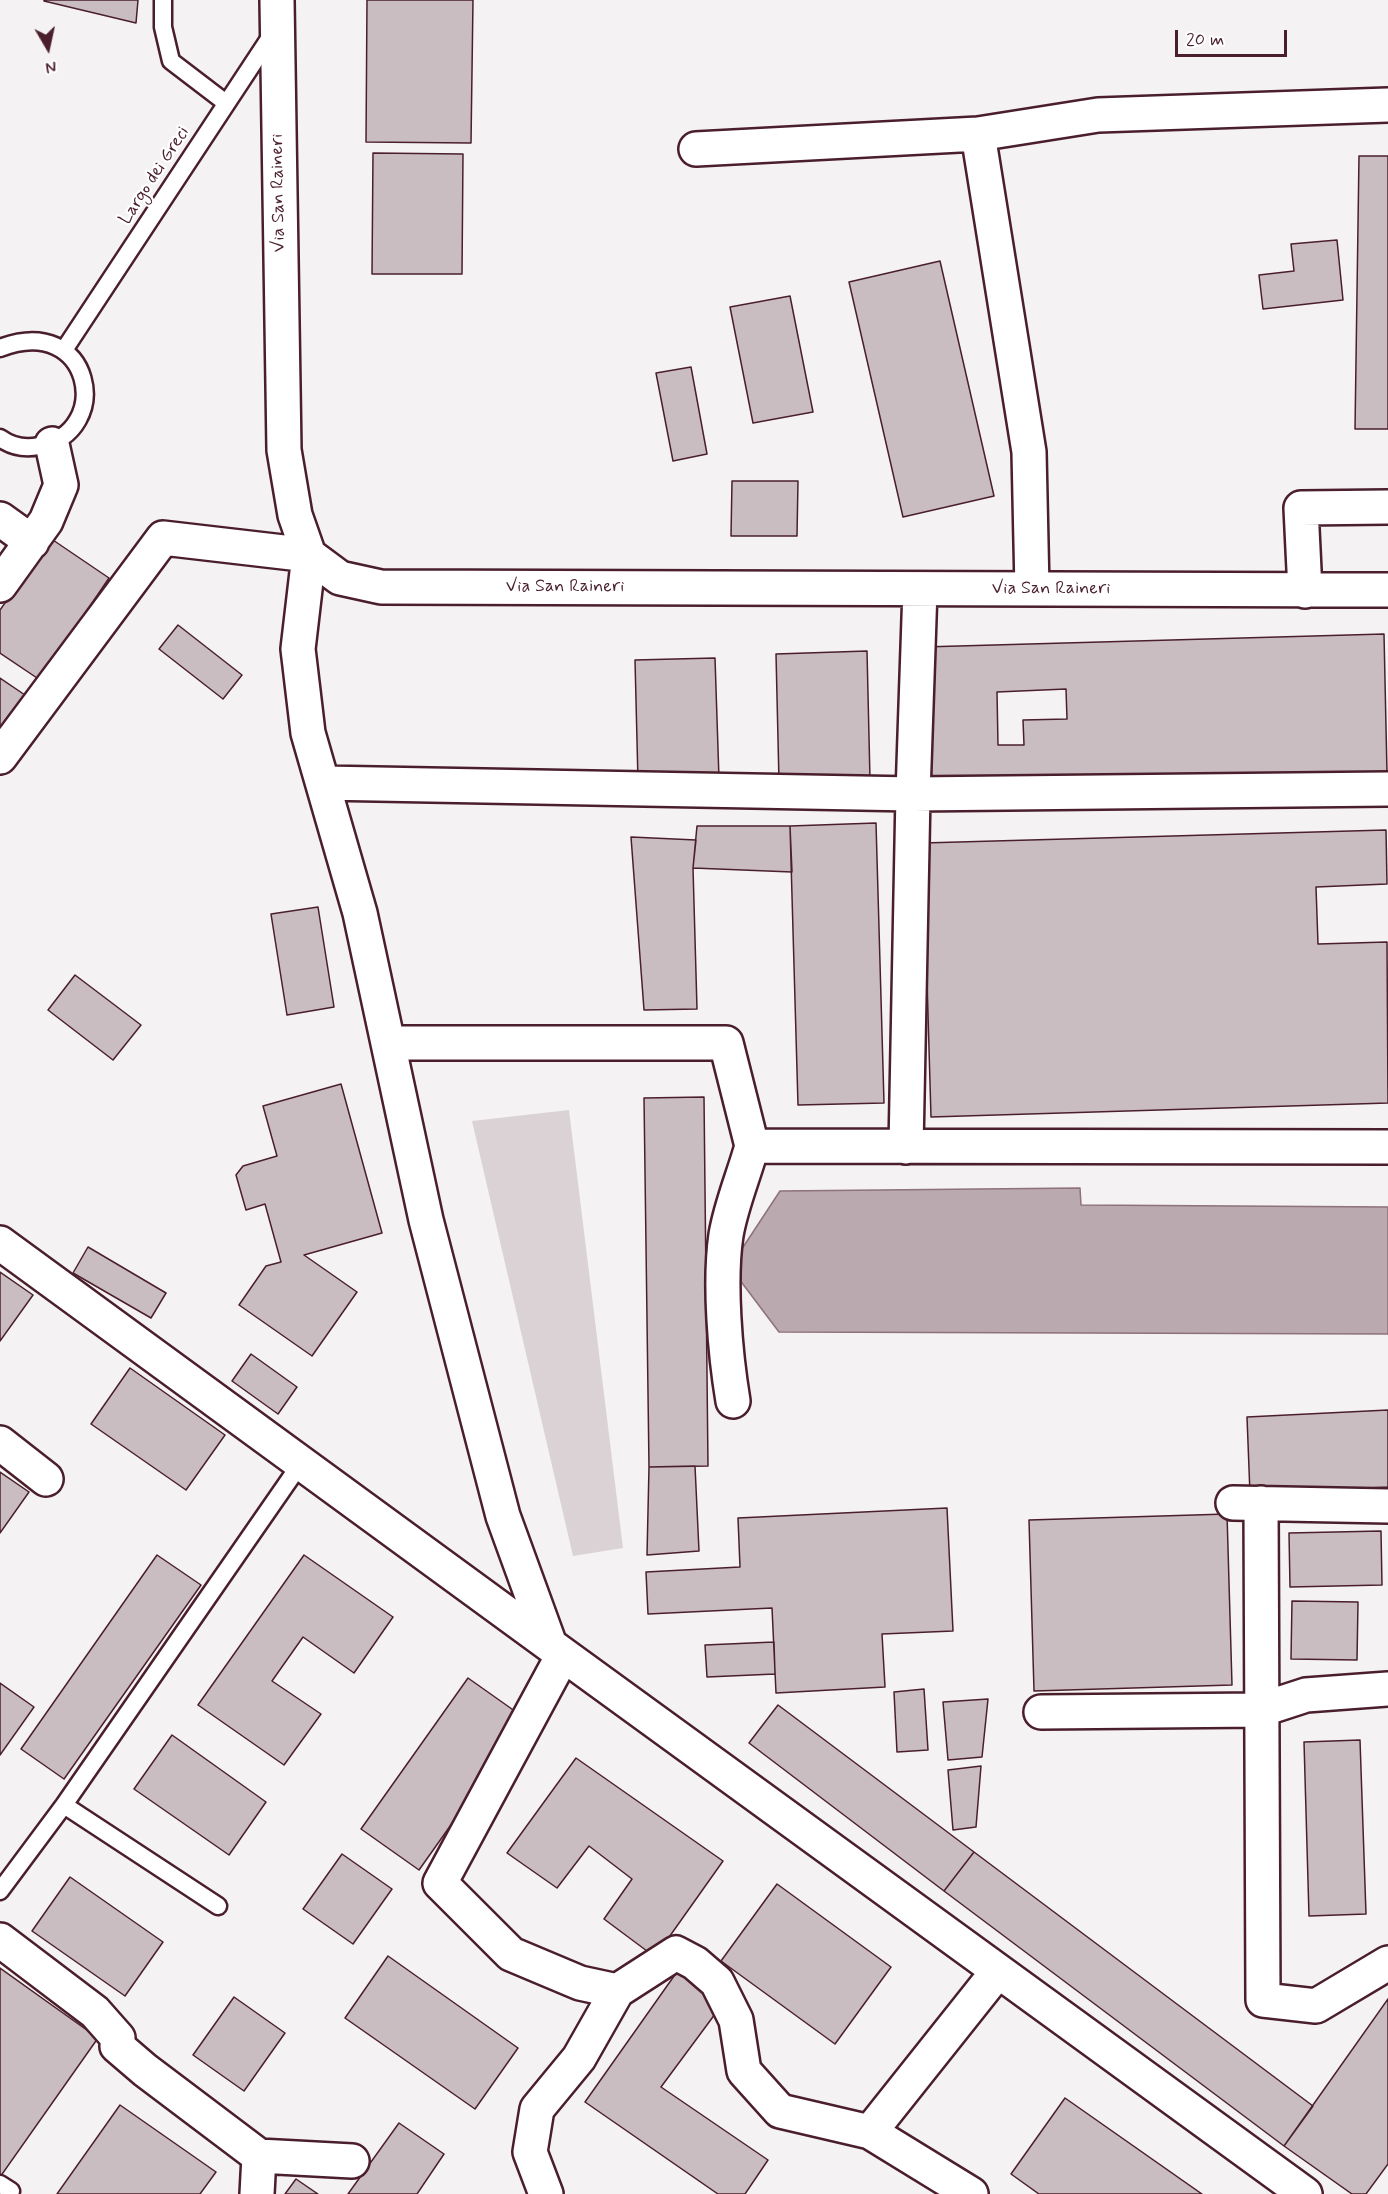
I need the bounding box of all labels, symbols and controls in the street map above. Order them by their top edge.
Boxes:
north arrow [18,18,78,78]
scale bar [1178,18,1290,56]
text: 20 m [1186,28,1224,52]
text: N [44,55,58,77]
street label: Largo dei Greci [115,123,195,229]
street label: Via San Raineri [267,134,291,252]
street label: Via San Raineri [506,576,624,598]
street label: Via San Raineri [992,578,1110,600]

